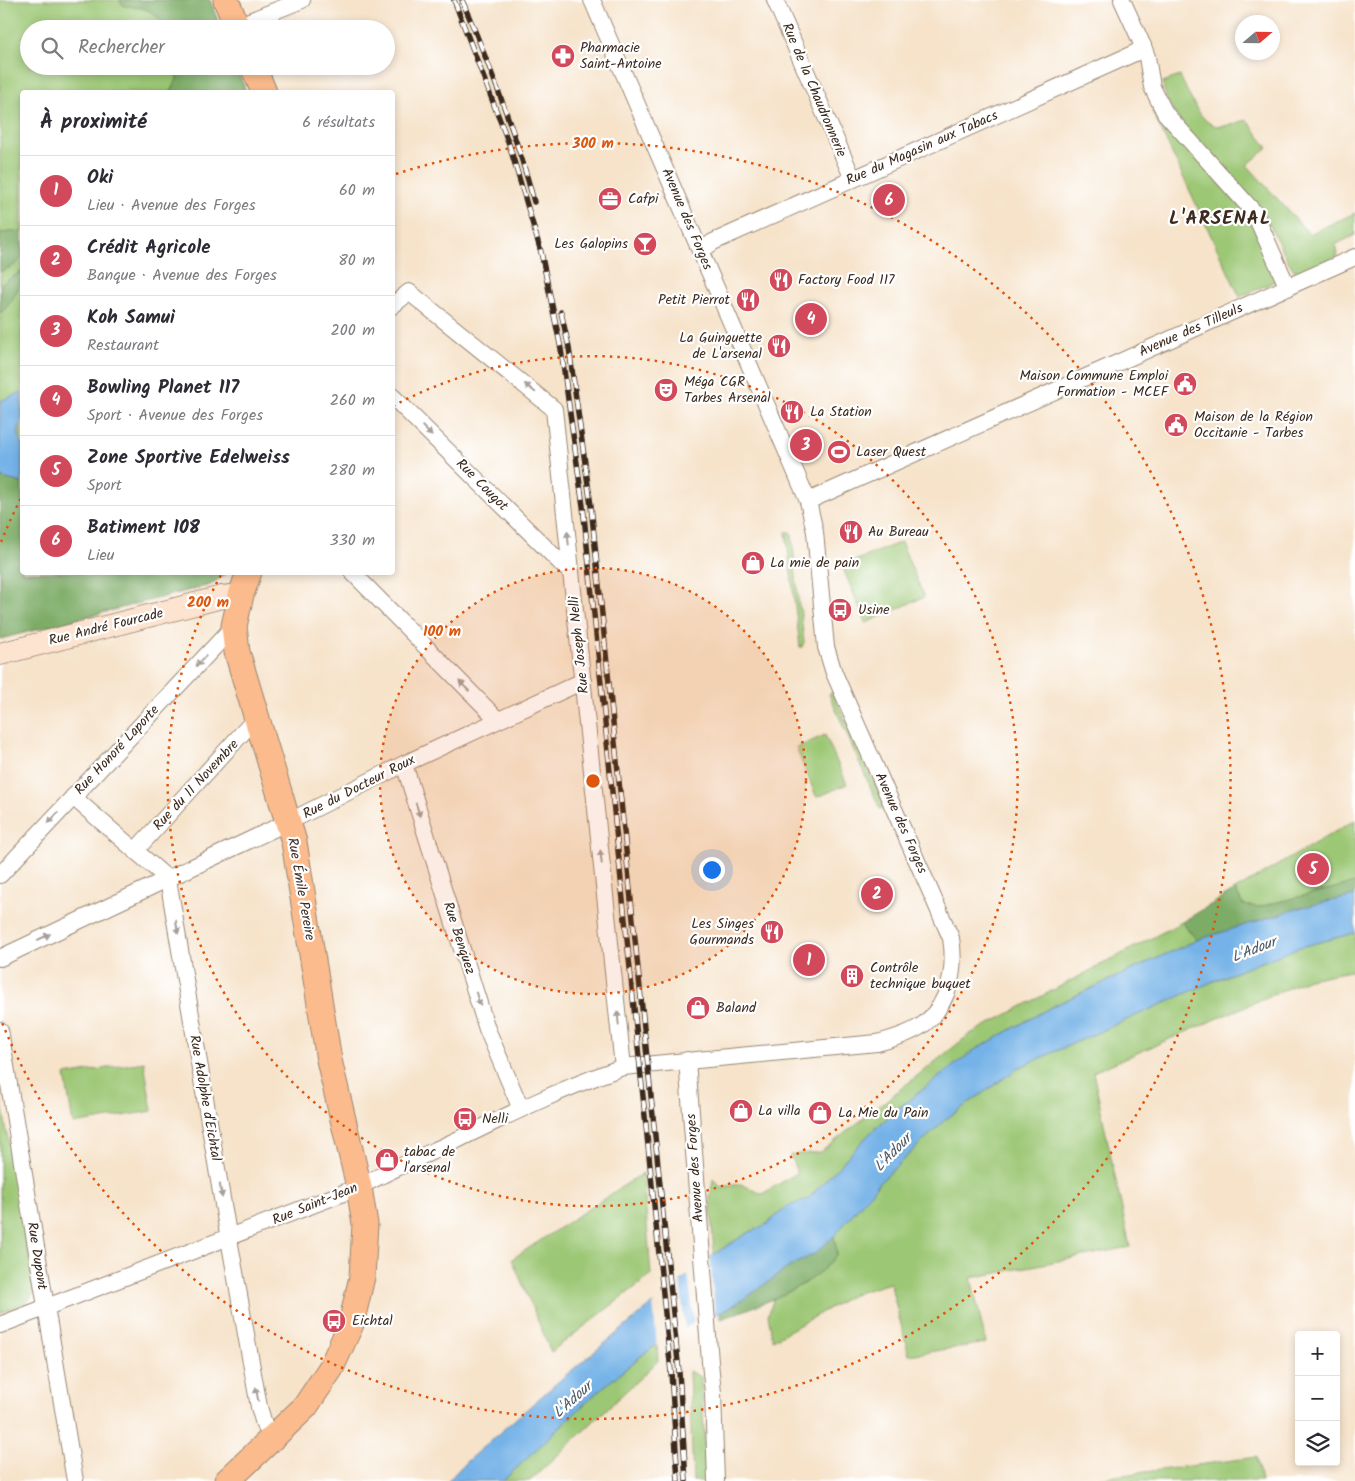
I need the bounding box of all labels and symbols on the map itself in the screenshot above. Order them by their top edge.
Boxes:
north arrow [1235,15,1280,60]
street label: Rue de la Chaudronnerie [776,19,853,161]
place label: Pharmacie Saint-Antoine [580,37,662,75]
pharmacy icon: Pharmacie Saint-Antoine [550,43,576,69]
street label: Rue du Magasin aux Tabacs [842,105,1002,191]
text: 300 m [571,132,614,156]
street label: Avenue des Forges [656,165,718,273]
pin: 6 [873,181,905,219]
office icon: Cafpi [597,186,623,212]
place label: Cafpi [628,188,659,210]
district label: L'ARSENAL [1169,204,1271,234]
bar icon: Les Galopins [632,231,658,257]
place label: Les Galopins [554,233,628,255]
restaurant icon: Factory Food 117 [768,267,794,293]
place label: Factory Food 117 [798,269,895,291]
restaurant icon: Petit Pierrot [735,287,761,313]
place label: Petit Pierrot [658,289,731,311]
street label: Avenue des Tilleuls [1135,297,1247,363]
pin: 4 [795,300,827,338]
place label: La Guinguette de L'arsenal [679,327,763,365]
restaurant icon: La Guinguette de L'arsenal [766,333,792,359]
place label: Maison Commune Emploi Formation - MCEF [1019,365,1170,403]
place label: Méga CGR Tarbes Arsenal [684,371,771,409]
public building icon: Maison Commune Emploi Formation - MCEF [1172,371,1198,397]
theatre icon: Méga CGR Tarbes Arsenal [653,377,679,403]
one-way arrow [523,383,536,394]
restaurant icon: La Station [779,399,805,425]
place label: La Station [810,401,872,423]
place label: Maison de la Région Occitanie - Tarbes [1194,406,1313,444]
public building icon: Maison de la Région Occitanie - Tarbes [1163,412,1189,438]
one-way arrow [421,424,433,436]
pin: 3 [790,426,822,464]
sports icon: Laser Quest [826,439,852,465]
place label: Laser Quest [856,441,927,463]
street label: Rue Cougot [451,454,514,517]
restaurant icon: Au Bureau [838,519,864,545]
place label: Au Bureau [868,521,929,543]
one-way arrow [564,530,572,546]
shop icon: La mie de pain [740,550,766,576]
place label: La mie de pain [770,552,859,574]
text: 200 m [187,591,229,615]
street label: Rue Joseph Nelli [563,595,595,695]
bus stop icon: Usine [827,597,853,623]
place label: Usine [858,599,890,621]
street label: Rue André Fourcade [46,602,166,652]
text: 100 m [423,620,461,644]
one-way arrow [195,655,207,667]
one-way arrow [458,680,470,692]
street label: Rue Honoré Laporte [69,699,165,800]
street label: Rue du 11 Novembre [148,734,245,836]
street label: Rue du Docteur Roux [299,749,420,825]
street label: Avenue des Forges [869,769,933,877]
centre of rings [584,772,602,790]
one-way arrow [415,803,423,818]
one-way arrow [47,812,59,824]
street label: Rue Émile Pereire [281,836,321,943]
one-way arrow [597,848,605,864]
pin: 5 [1297,850,1329,888]
your location [699,857,725,883]
pin: 2 [861,875,893,913]
street label: Rue Benquez [437,899,481,977]
place label: Les Singes Gourmands [690,913,754,951]
restaurant icon: Les Singes Gourmands [759,919,785,945]
one-way arrow [173,920,181,936]
water label: L'Adour [1228,929,1283,969]
one-way arrow [37,933,51,941]
pin: 1 [793,941,825,979]
place label: Contrôle technique buquet [870,957,971,995]
building icon: Contrôle technique buquet [839,963,865,989]
one-way arrow [475,991,482,1006]
shop icon: Baland [685,995,711,1021]
place label: Baland [716,997,757,1019]
one-way arrow [614,1010,622,1026]
street label: Rue Adolphe d'Eichtal [183,1033,227,1163]
shop icon: La villa [728,1098,754,1124]
place label: La villa [758,1100,801,1122]
shop icon: La Mie du Pain [807,1100,833,1126]
place label: La Mie du Pain [838,1102,928,1124]
bus stop icon: Nelli [452,1106,478,1132]
place label: Nelli [482,1108,509,1130]
street label: Avenue des Forges [680,1113,710,1223]
water label: L'Adour [868,1126,920,1178]
place label: tabac de l'arsenal [404,1141,456,1179]
shop icon: tabac de l'arsenal [374,1147,400,1173]
street label: Rue Saint-Jean [269,1177,361,1231]
one-way arrow [217,1183,225,1199]
street label: Rue Dupont [21,1220,53,1292]
bus stop icon: Eichtal [321,1308,347,1334]
place label: Eichtal [352,1310,393,1332]
water label: L'Adour [548,1374,600,1424]
one-way arrow [252,1385,260,1401]

